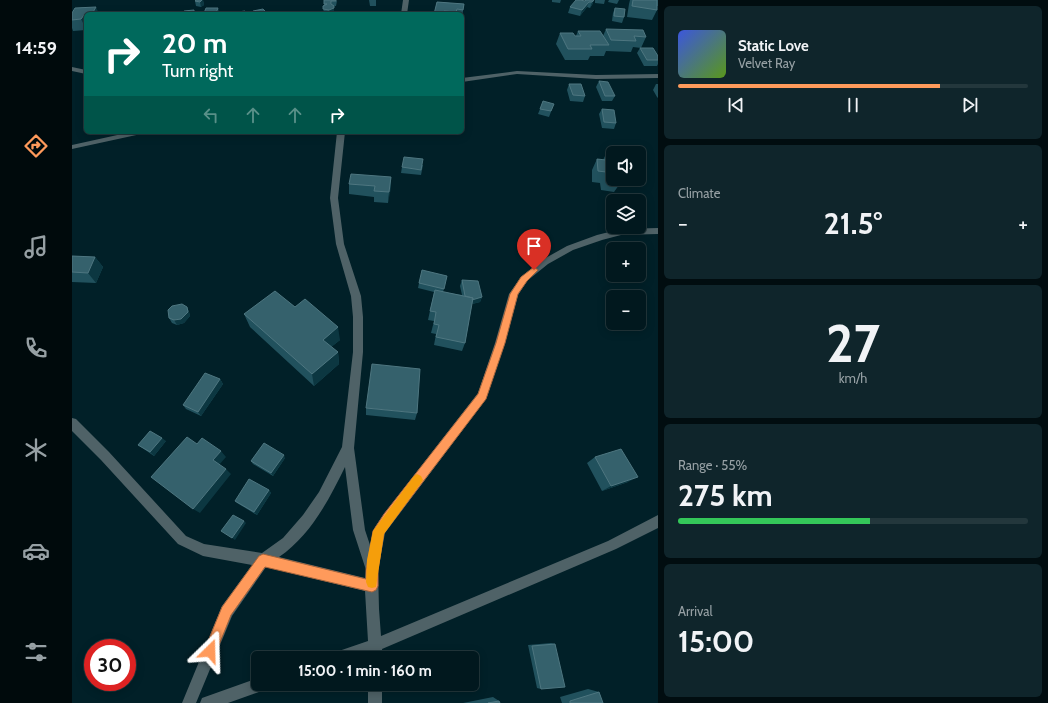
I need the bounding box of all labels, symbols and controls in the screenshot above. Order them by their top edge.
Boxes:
text: 20 m [162,26,227,60]
icon: right [96,28,148,80]
text: 14:59 [15,37,57,59]
text: Static Love [738,37,809,55]
text: Velvet Ray [738,55,795,71]
text: Turn right [162,60,233,82]
icon: previous [725,94,747,116]
icon: pause [842,94,864,116]
icon: next [959,94,981,116]
icon: left [200,104,222,126]
icon: ahead [242,104,264,126]
icon: ahead [284,104,306,126]
icon: right [326,104,348,126]
icon: directions [22,132,50,160]
map controls [606,146,646,330]
button: sound [606,146,646,186]
text: Climate [678,185,720,201]
button: layers [606,194,646,234]
text: 21.5° [824,205,882,242]
text: − [678,210,688,237]
text: + [1018,210,1028,237]
pin [517,229,551,270]
icon: music [22,233,50,261]
icon: arrive [523,235,545,257]
button: + [606,242,646,282]
button: − [606,290,646,330]
text: 27 [826,312,880,375]
icon: phone [22,334,50,362]
text: km/h [839,370,867,386]
icon: climate [22,436,50,464]
text: Range · 55% [678,457,747,473]
text: 275 km [678,477,773,514]
icon: car [22,537,50,565]
text: Arrival [678,603,713,619]
text: 15:00 [678,623,754,660]
position arrow [189,630,231,672]
icon: filters [22,638,50,666]
speed limit sign: 30 [84,639,136,691]
text: 15:00 · 1 min · 160 m [298,662,432,680]

